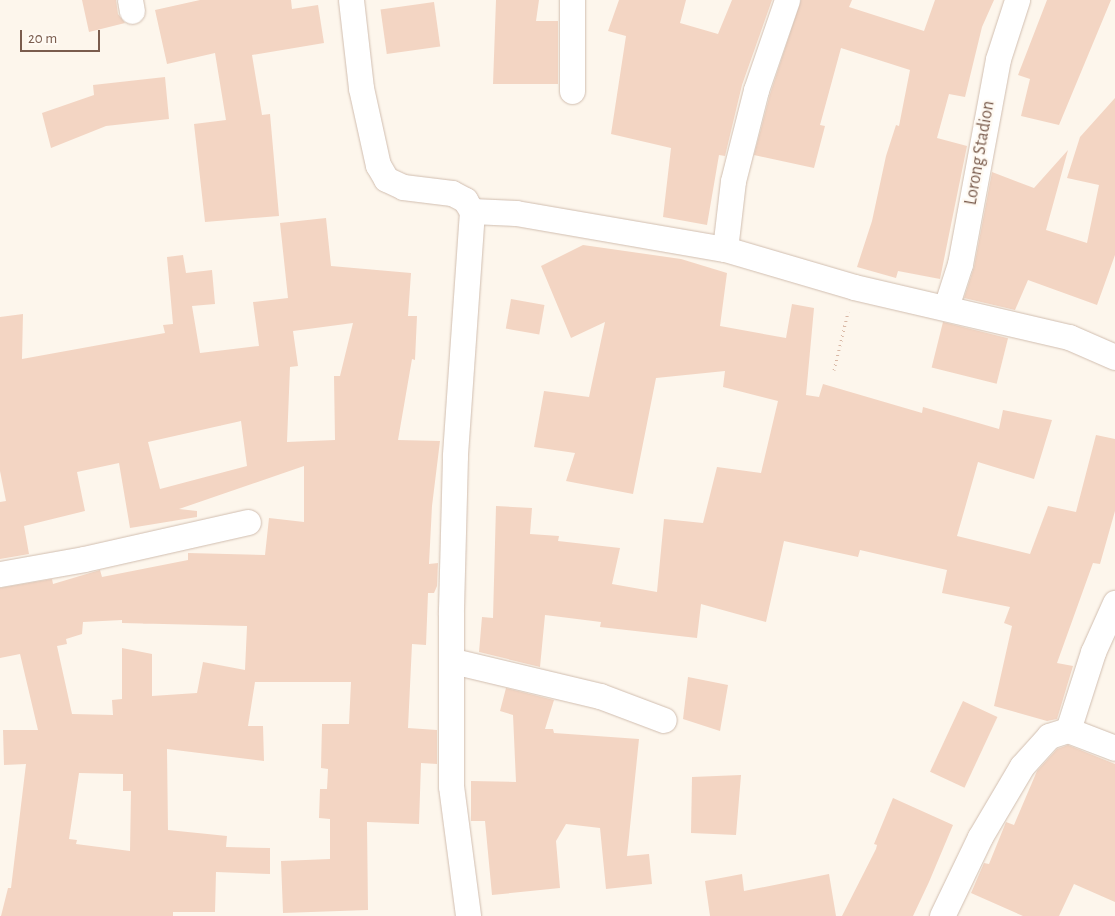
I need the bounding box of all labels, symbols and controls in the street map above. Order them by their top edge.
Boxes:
scale bar [22,20,102,52]
text: 20 m [28,31,57,46]
street label: Lorong Stadion [960,99,1000,207]

